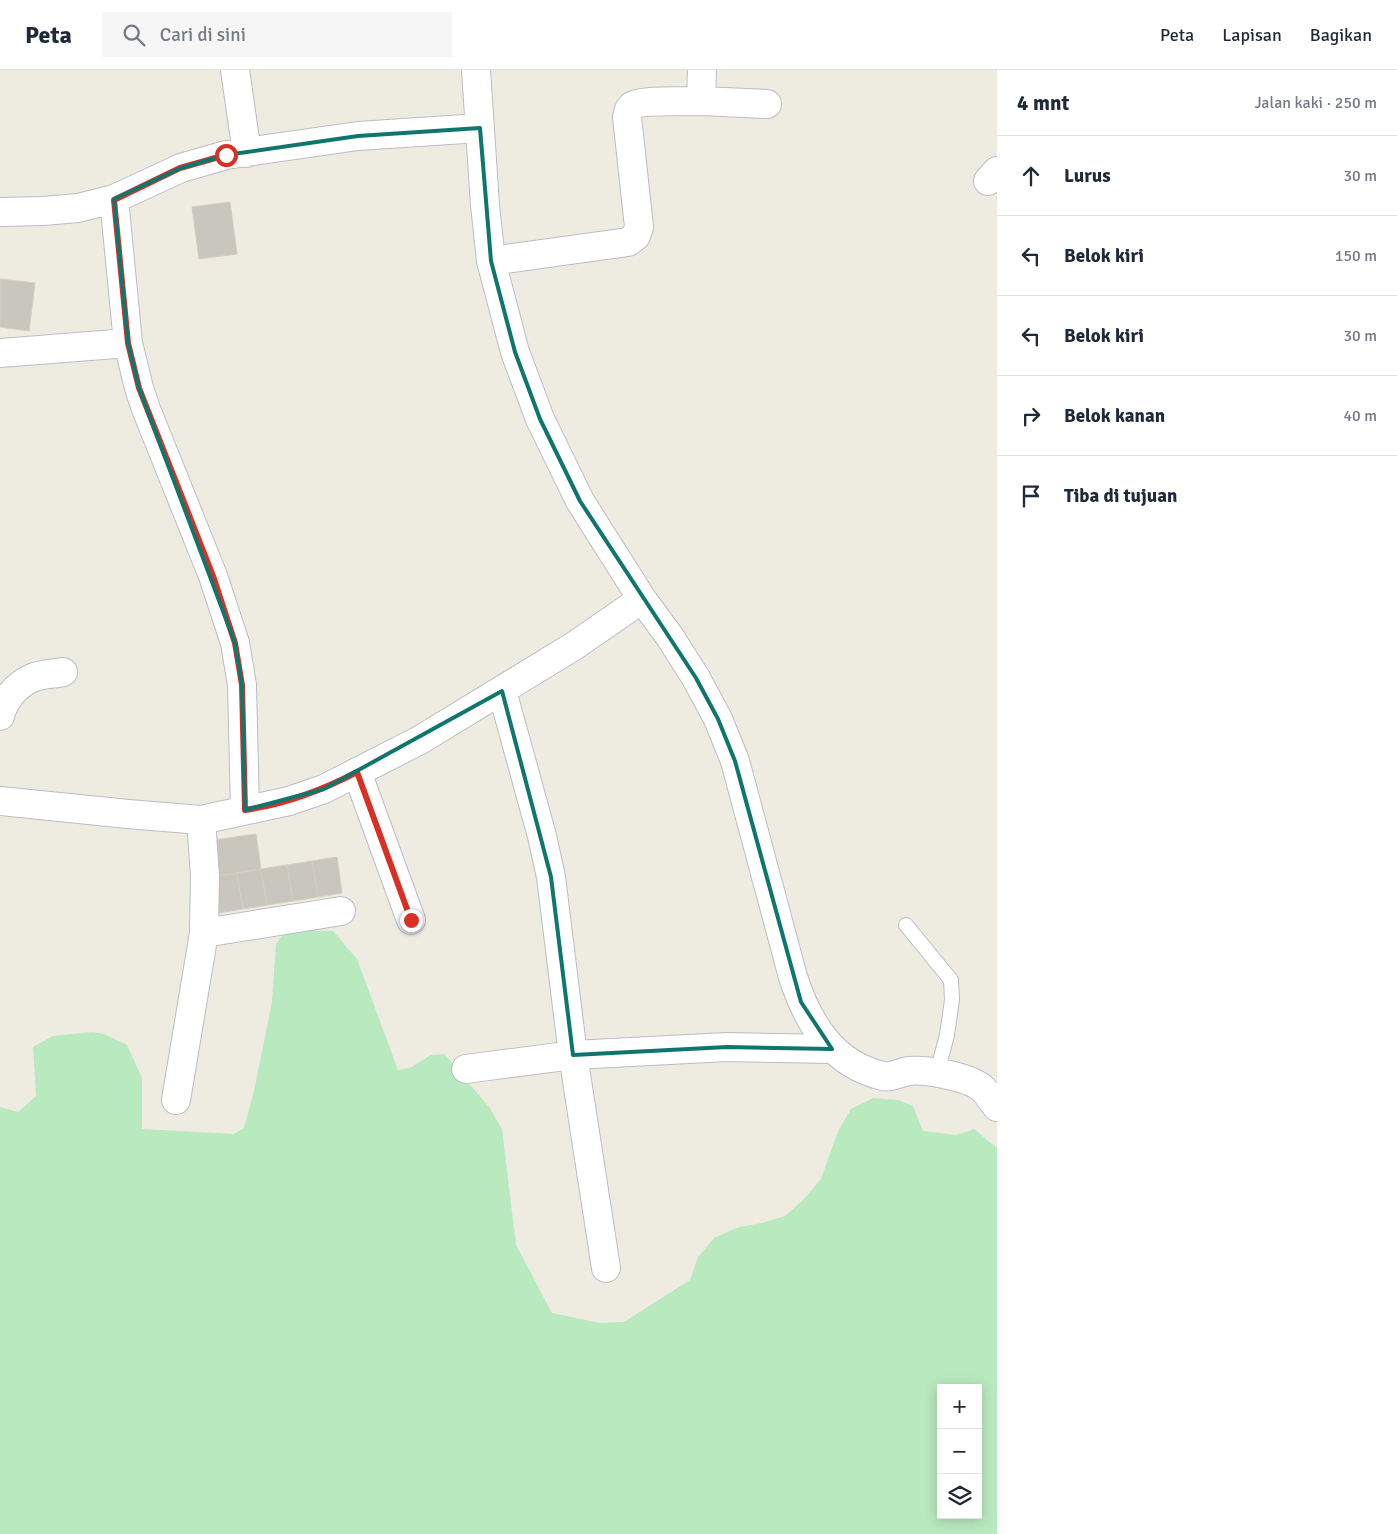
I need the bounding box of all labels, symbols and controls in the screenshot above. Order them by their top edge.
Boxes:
search box [102,12,452,57]
text: Peta [25,20,72,50]
icon: search [120,21,148,49]
text: Cari di sini [160,23,246,47]
text: Peta [1160,24,1194,46]
text: Lapisan [1222,24,1282,46]
text: Bagikan [1310,24,1372,46]
text: 4 mnt [1017,90,1069,116]
text: Jalan kaki · 250 m [1255,93,1377,113]
route start [215,144,238,167]
icon: ahead [1017,162,1045,190]
text: Lurus [1064,164,1111,188]
text: 30 m [1343,166,1377,186]
icon: left [1017,242,1045,270]
text: Belok kiri [1064,244,1144,268]
text: 150 m [1335,246,1377,266]
icon: left [1017,322,1045,350]
text: Belok kiri [1064,324,1144,348]
text: 30 m [1343,326,1377,346]
icon: right [1017,402,1045,430]
text: Belok kanan [1064,404,1165,428]
text: 40 m [1343,406,1377,426]
icon: arrive [1017,482,1045,510]
text: Tiba di tujuan [1064,484,1177,508]
route end [400,909,423,932]
map controls [937,1384,982,1519]
button: + [937,1384,982,1429]
button: − [937,1429,982,1474]
button: layers [937,1474,982,1519]

